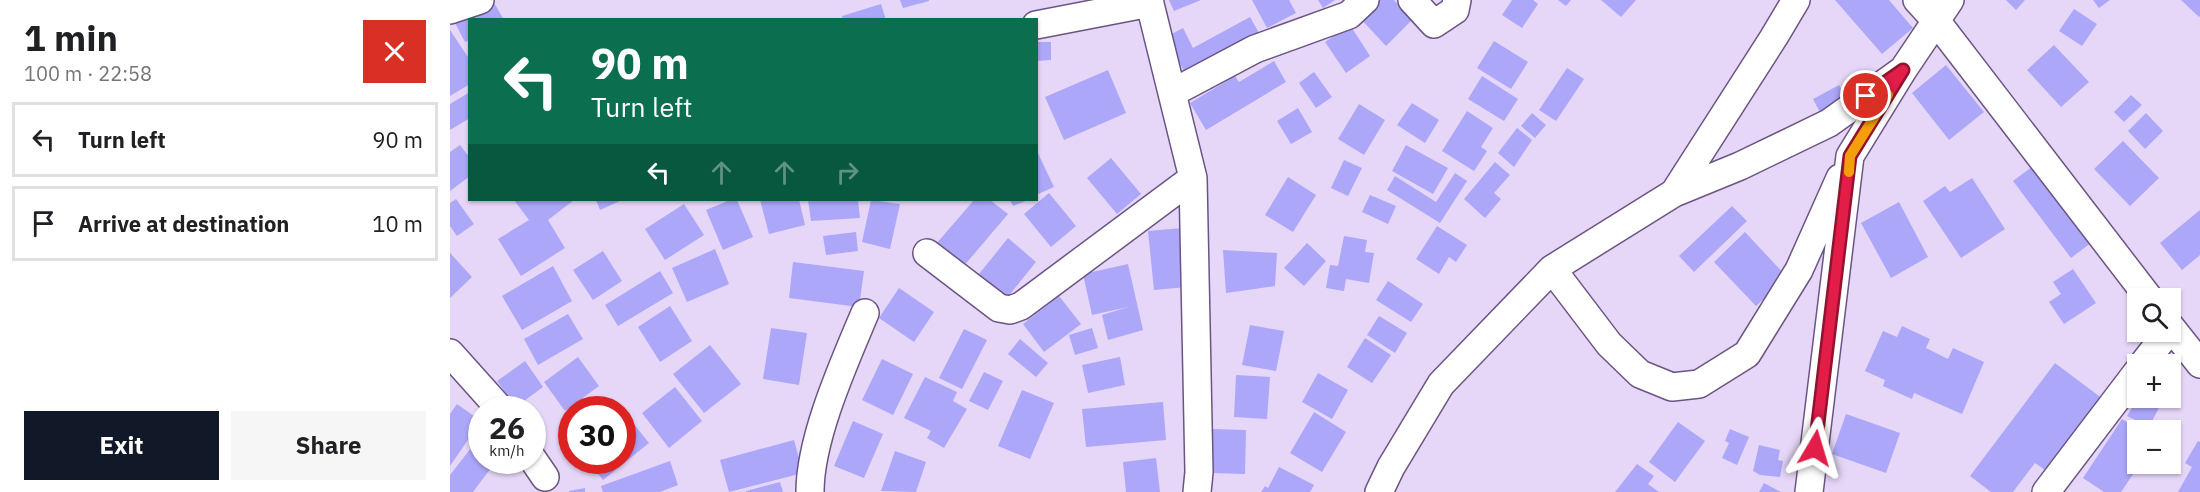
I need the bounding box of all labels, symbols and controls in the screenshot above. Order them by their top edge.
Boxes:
text: 1 min [24,14,118,61]
button: close [363,20,426,83]
text: 90 m [591,36,689,91]
icon: left [492,42,570,120]
text: 100 m · 22:58 [24,60,152,87]
pin [1840,70,1891,121]
icon: arrive [1849,79,1882,112]
text: Turn left [591,89,692,124]
icon: left [27,123,60,156]
text: Turn left [78,125,166,154]
text: 90 m [372,125,423,154]
icon: left [642,156,675,189]
icon: ahead [705,156,738,189]
icon: ahead [768,156,801,189]
icon: right [831,156,864,189]
icon: arrive [27,207,60,240]
text: Arrive at destination [78,209,289,238]
text: 10 m [372,209,423,238]
map controls [2127,288,2181,474]
button: search [2127,288,2181,342]
button: + [2127,354,2181,408]
speed limit sign: 30 [558,396,636,474]
text: 26 [489,408,525,447]
button: Exit [24,411,219,480]
button: Share [231,411,426,480]
position arrow [1783,416,1847,480]
button: − [2127,420,2181,474]
text: km/h [489,441,525,460]

